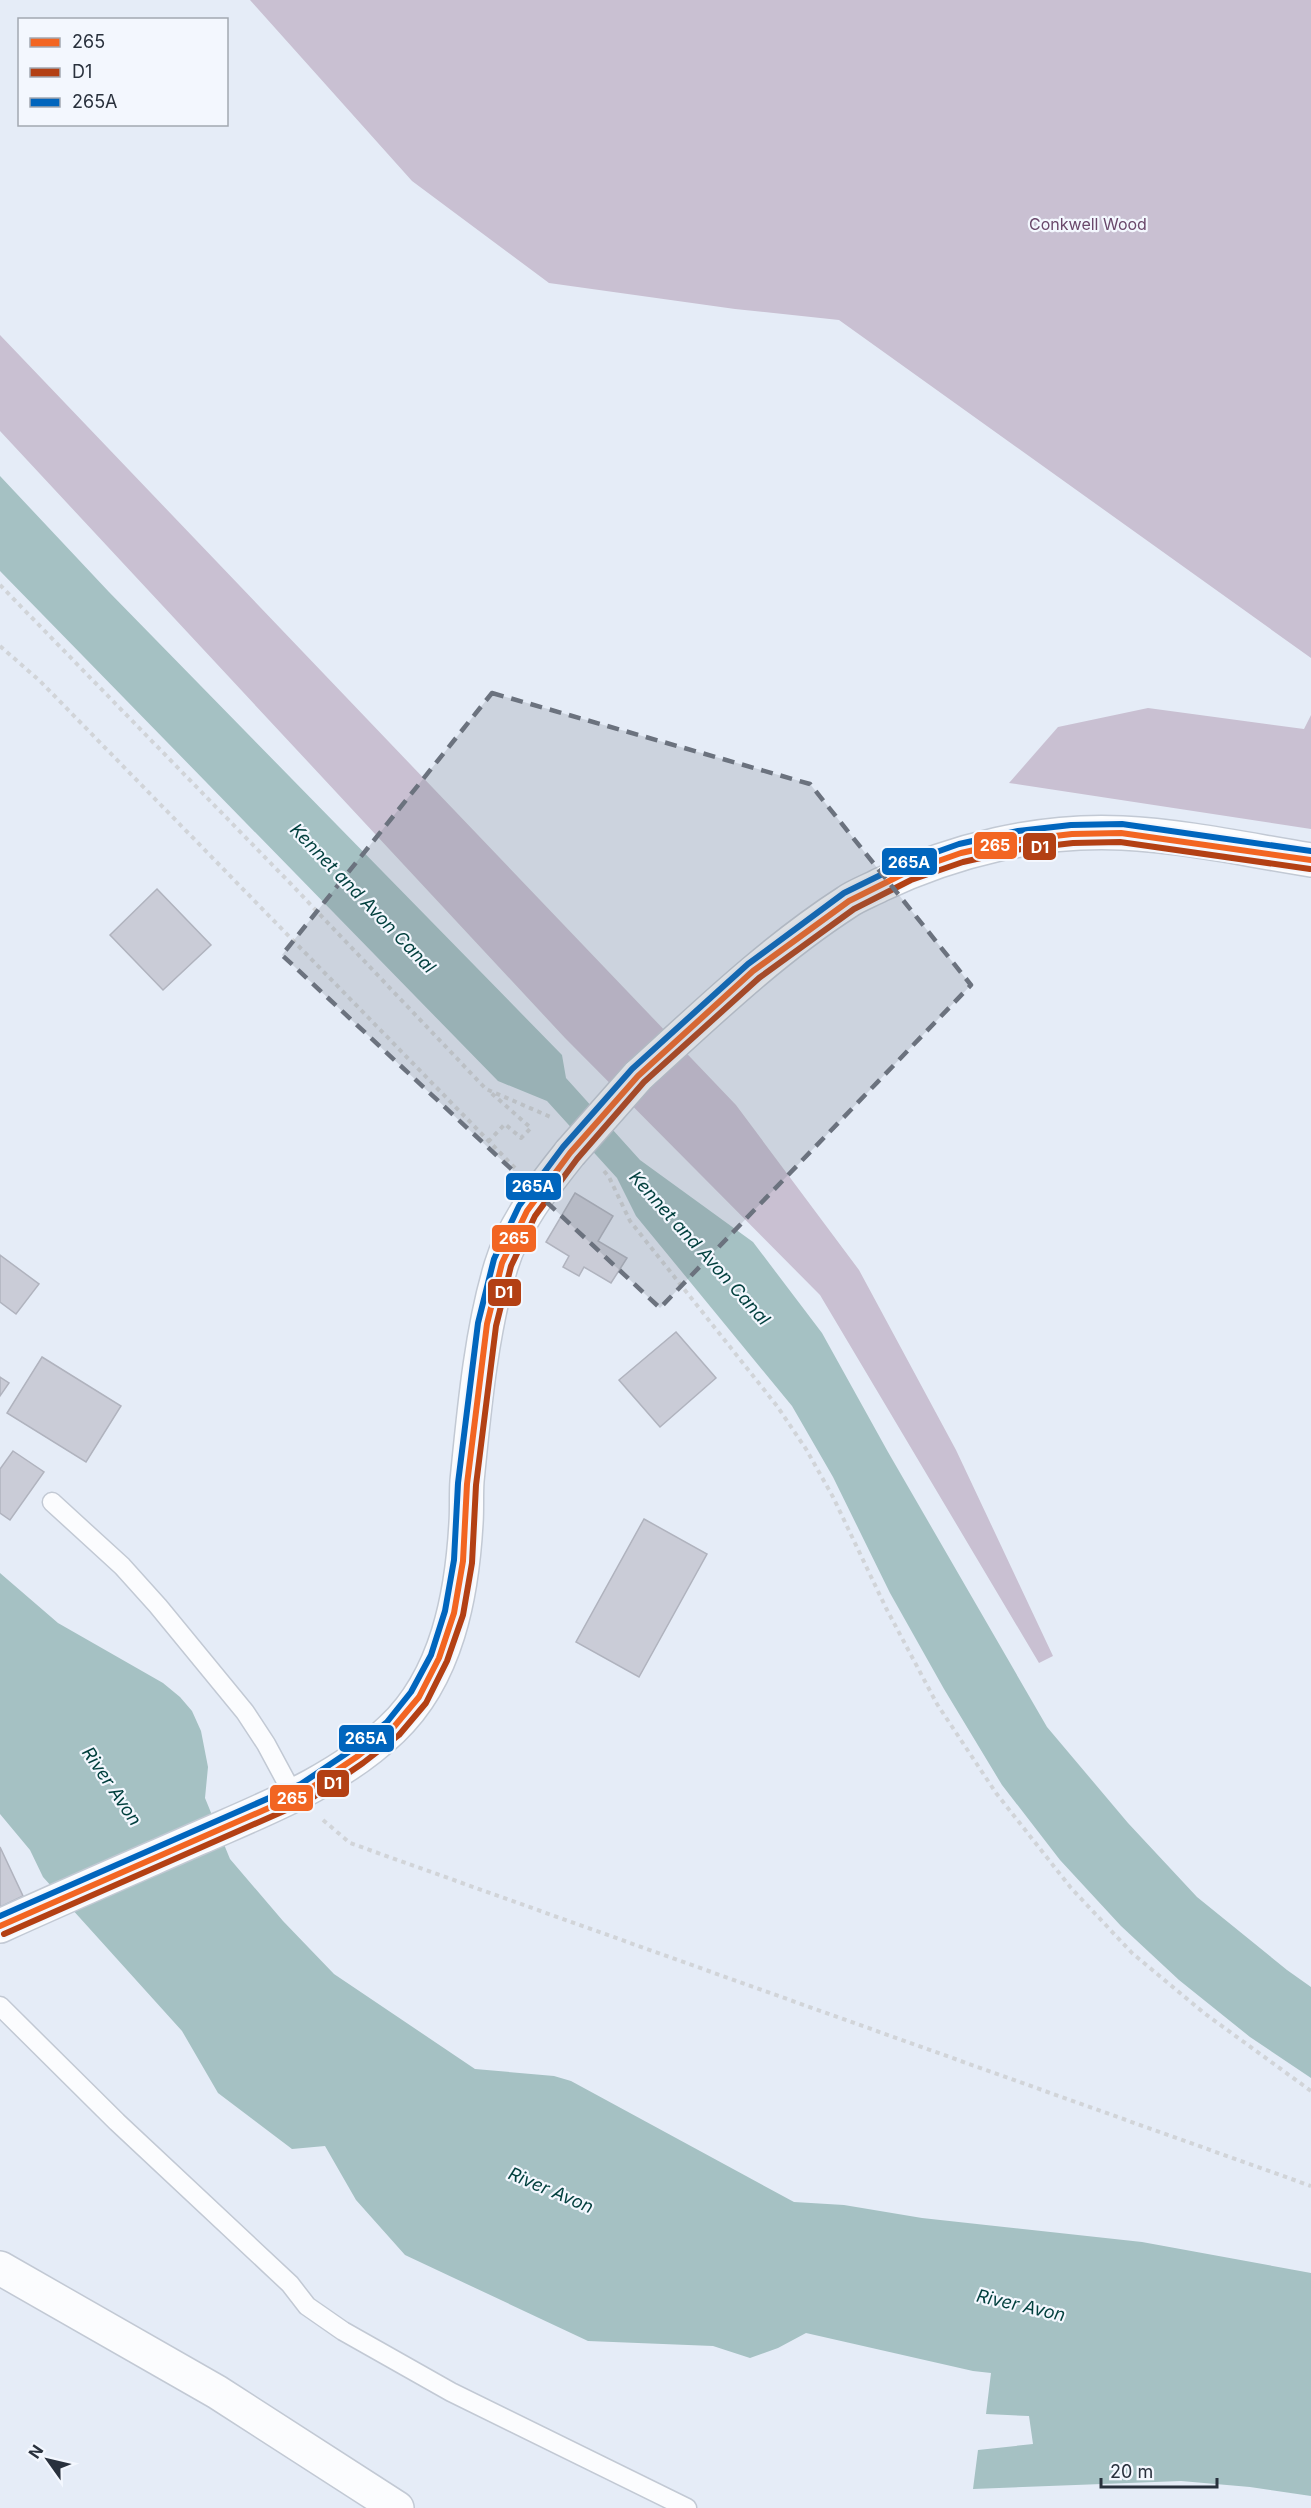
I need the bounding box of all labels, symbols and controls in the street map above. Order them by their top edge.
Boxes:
legend [18,18,228,126]
text: 265 [72,31,105,52]
text: D1 [72,61,92,82]
text: 265A [72,91,118,112]
park label: Conkwell Wood [1029,214,1147,234]
water label: Kennet and Avon Canal [286,819,440,978]
line badge: 265 [973,831,1018,860]
line badge: D1 [1022,832,1057,861]
text: 265 [980,835,1010,855]
text: D1 [1031,837,1049,857]
line badge: 265A [881,847,938,876]
text: 265A [888,852,930,872]
water label: Kennet and Avon Canal [625,1167,775,1330]
line badge: 265A [505,1172,562,1201]
text: 265A [512,1176,554,1196]
line badge: 265 [491,1224,537,1253]
text: 265 [499,1228,529,1248]
line badge: D1 [487,1278,522,1307]
text: D1 [495,1282,513,1302]
line badge: 265A [338,1724,395,1753]
text: 265A [345,1728,387,1748]
water label: River Avon [78,1743,146,1829]
line badge: D1 [316,1769,350,1798]
text: D1 [324,1773,342,1793]
line badge: 265 [269,1784,314,1812]
text: 265 [277,1788,307,1808]
water label: River Avon [505,2163,597,2217]
water label: River Avon [975,2285,1067,2325]
north arrow [18,2430,78,2490]
text: N [24,2441,47,2462]
scale bar [1101,2451,1216,2489]
text: 20 m [1110,2461,1153,2482]

